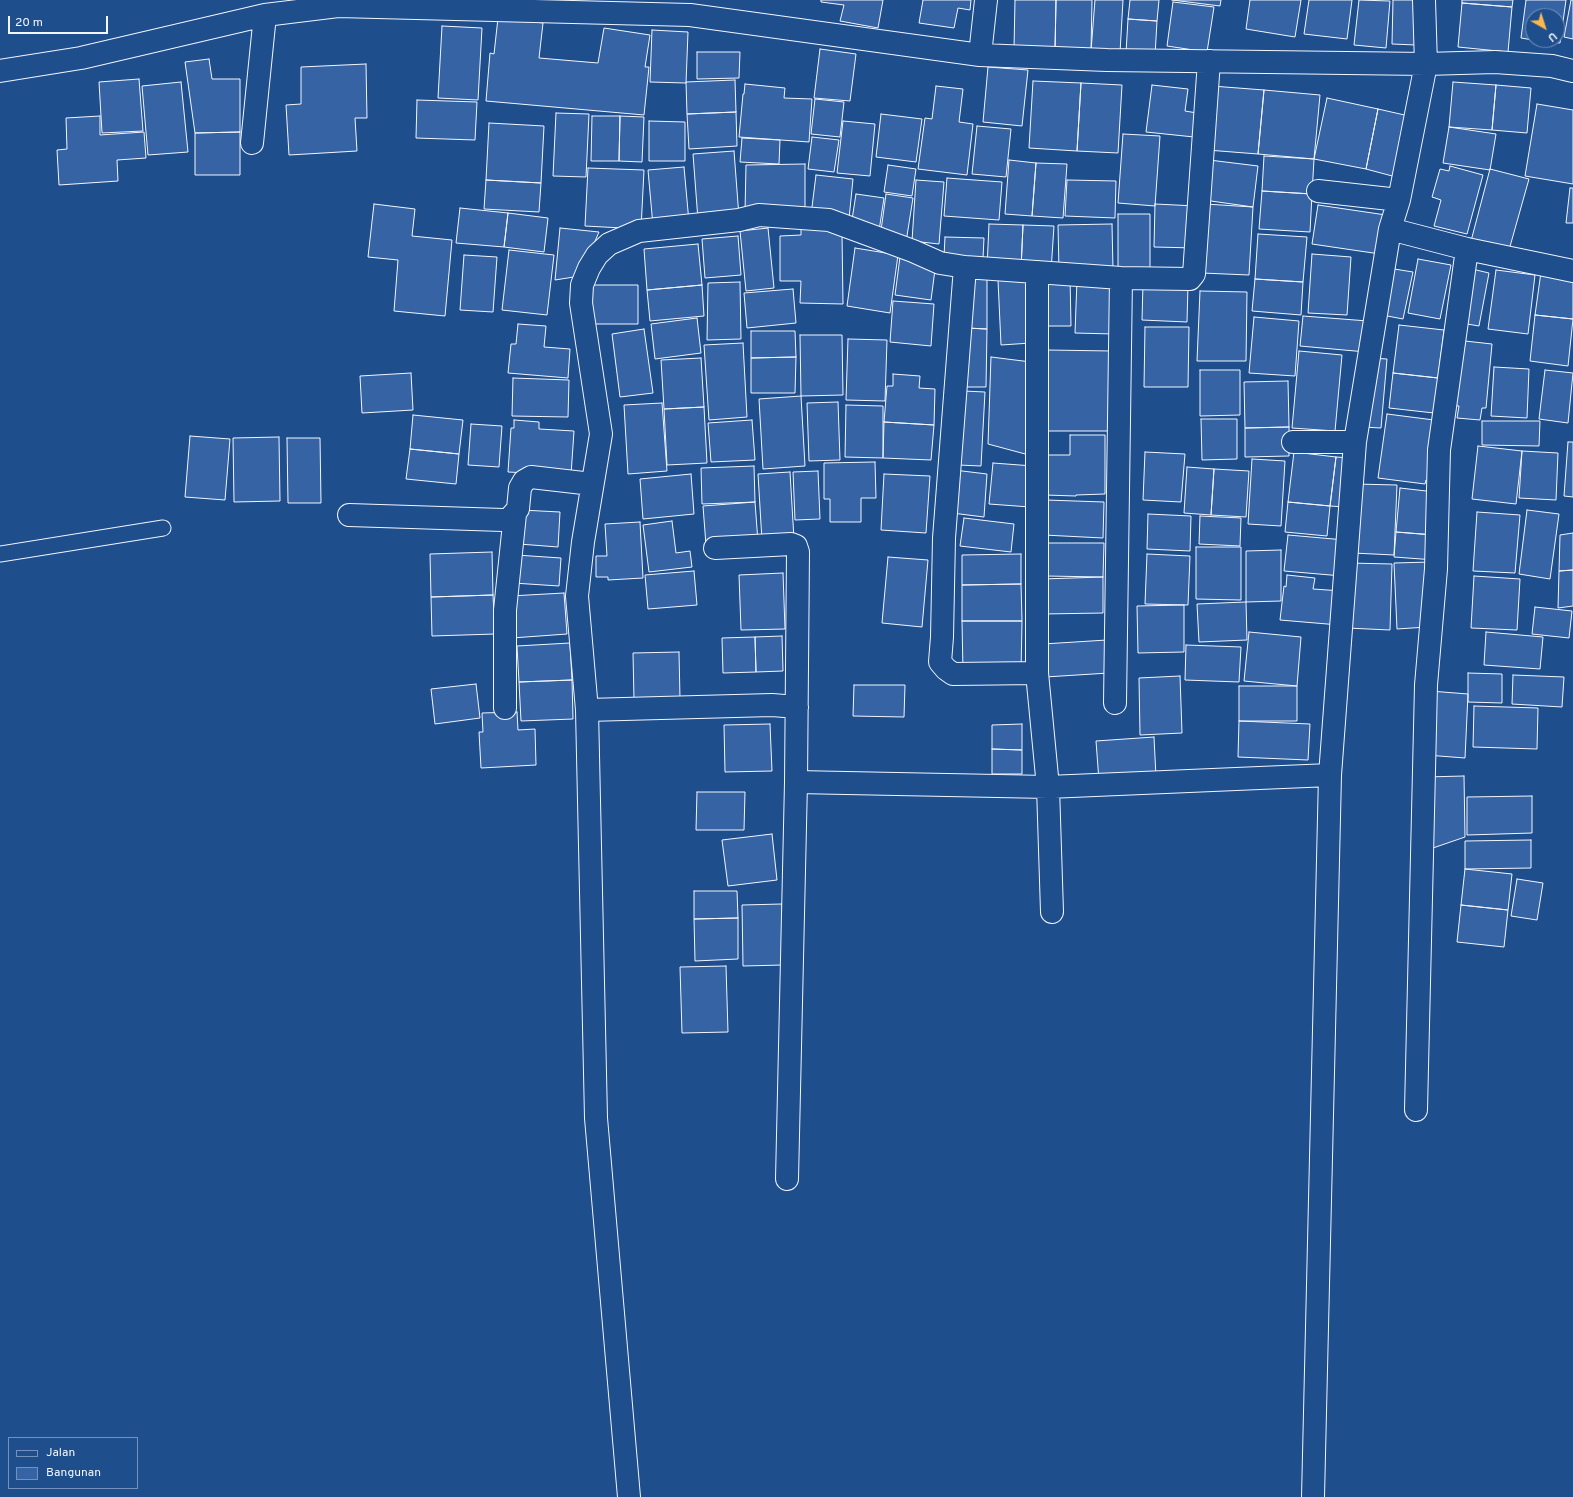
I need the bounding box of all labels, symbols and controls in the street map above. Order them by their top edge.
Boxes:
scale bar [10,8,110,34]
north arrow [1525,8,1565,48]
text: 20 m [15,15,43,31]
text: U [1544,29,1559,44]
legend [8,1437,138,1489]
text: Jalan [46,1445,75,1461]
text: Bangunan [46,1465,101,1481]

